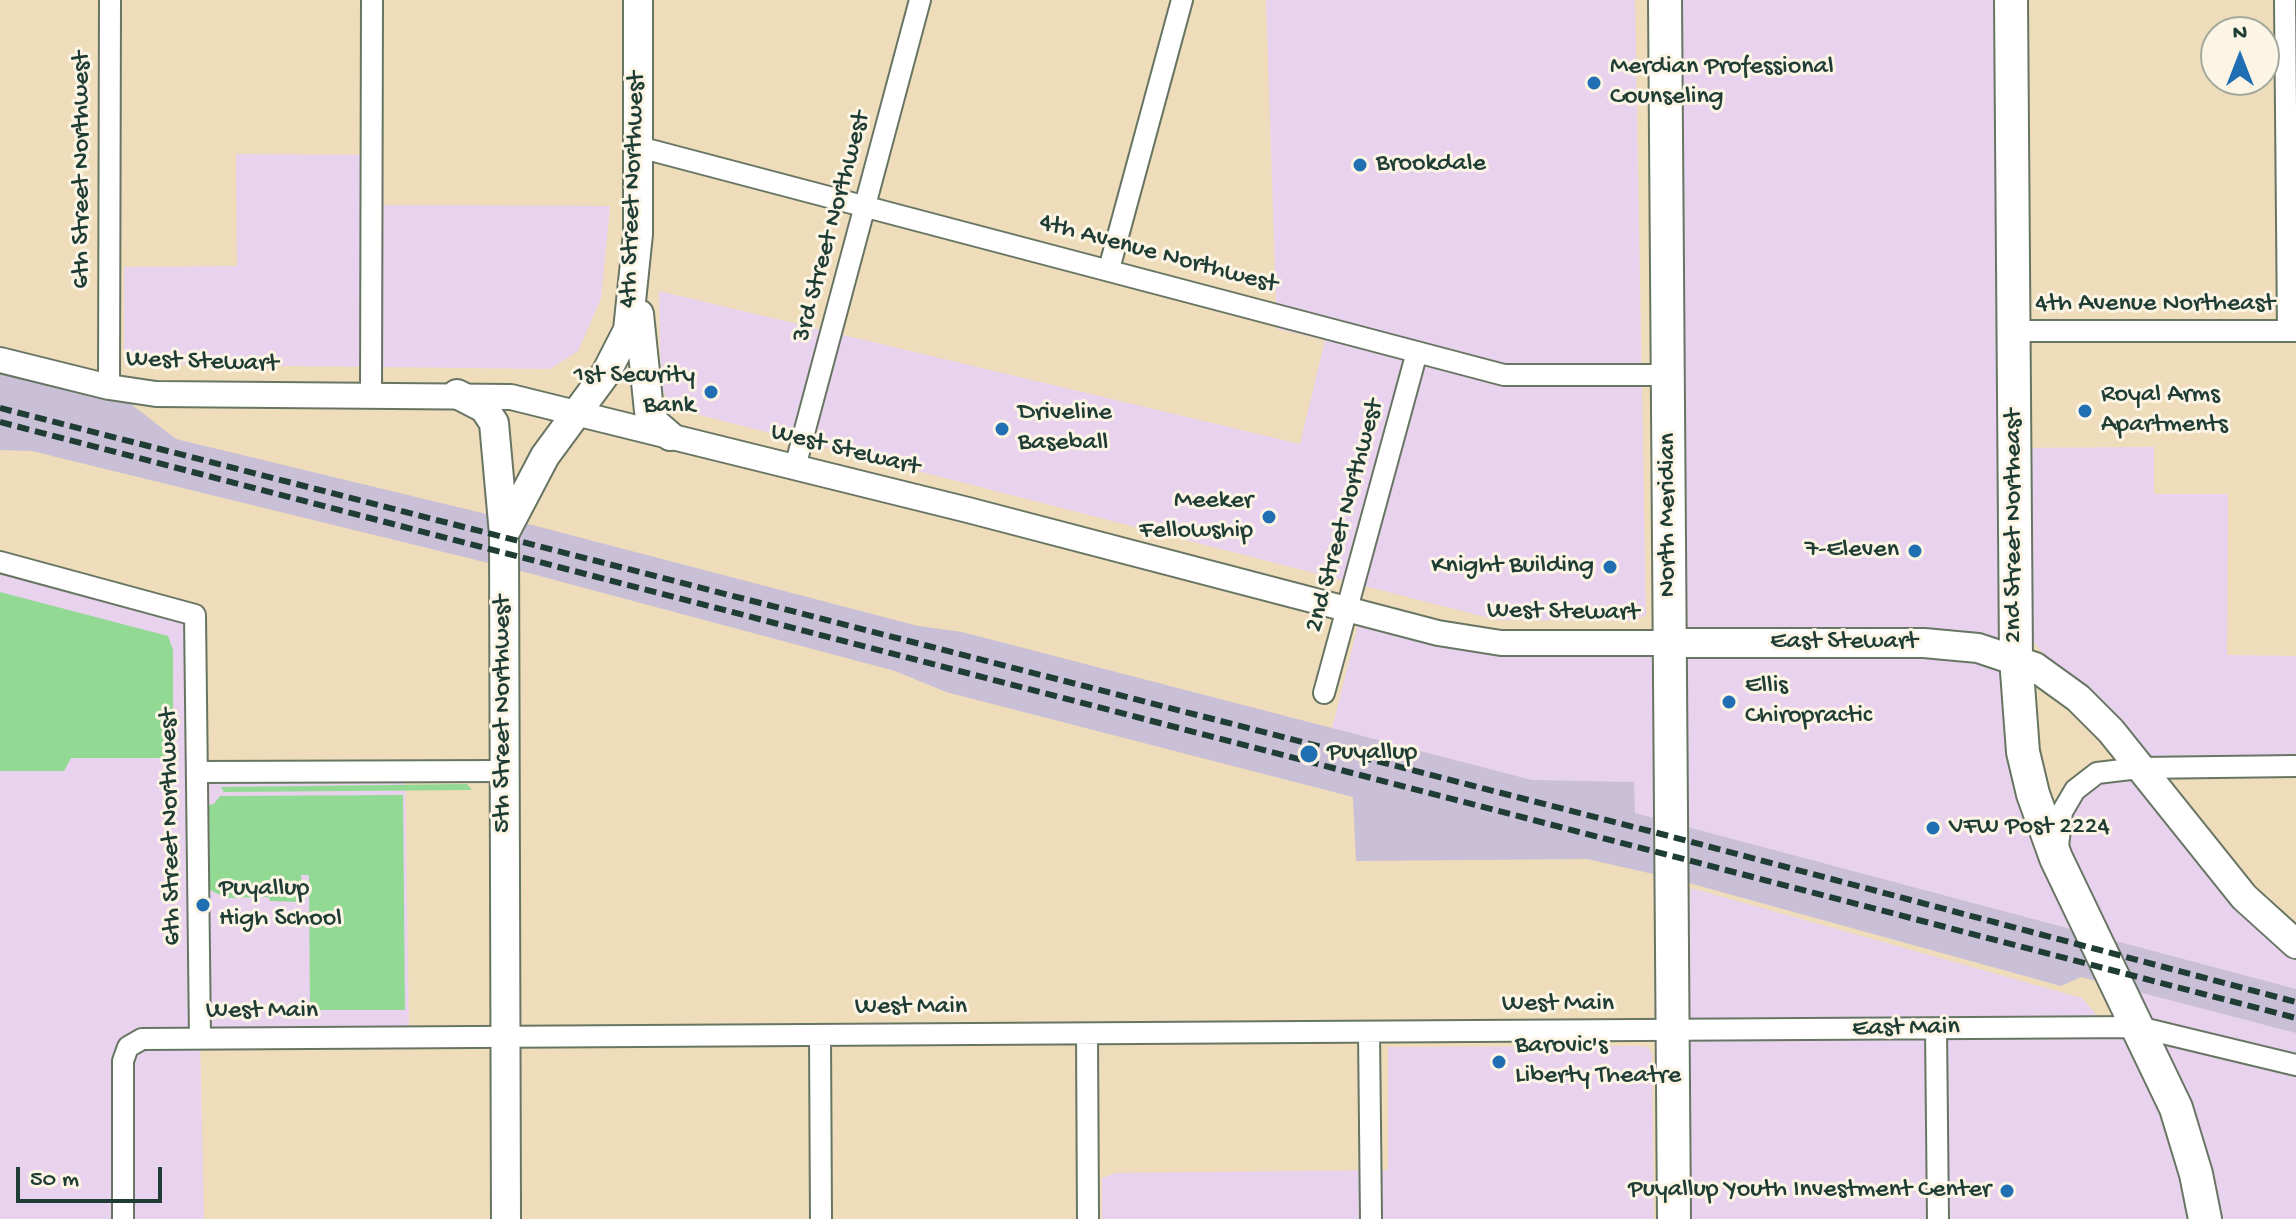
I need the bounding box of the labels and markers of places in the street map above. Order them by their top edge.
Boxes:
place label: Merdian Professional Counseling [1610,52,1834,114]
marker: Merdian Professional Counseling [1585,74,1603,92]
place label: Brookdale [1376,149,1486,181]
marker: Brookdale [1351,156,1369,174]
place label: 1st Security Bank [573,361,695,422]
place label: Royal Arms Apartments [2101,380,2228,442]
marker: 1st Security Bank [702,383,720,401]
place label: Driveline Baseball [1018,398,1112,460]
marker: Royal Arms Apartments [2076,402,2094,420]
marker: Driveline Baseball [993,420,1011,438]
place label: Meeker Fellowship [1139,486,1253,548]
marker: Meeker Fellowship [1260,508,1278,526]
place label: 7-Eleven [1805,535,1899,567]
marker: 7-Eleven [1906,542,1924,560]
place label: Knight Building [1431,551,1594,583]
marker: Knight Building [1601,558,1619,576]
place label: Ellis Chiropractic [1745,671,1872,732]
marker: Ellis Chiropractic [1720,693,1738,711]
place label: Puyallup [1327,738,1417,770]
marker: Puyallup [1298,743,1320,765]
place label: VFW Post 2224 [1949,812,2110,844]
marker: VFW Post 2224 [1924,819,1942,837]
place label: Puyallup High School [219,874,342,936]
marker: Puyallup High School [194,896,212,914]
place label: Barovic's Liberty Theatre [1515,1031,1681,1092]
marker: Barovic's Liberty Theatre [1490,1053,1508,1071]
place label: Puyallup Youth Investment Center [1628,1175,1991,1207]
marker: Puyallup Youth Investment Center [1998,1182,2016,1200]

